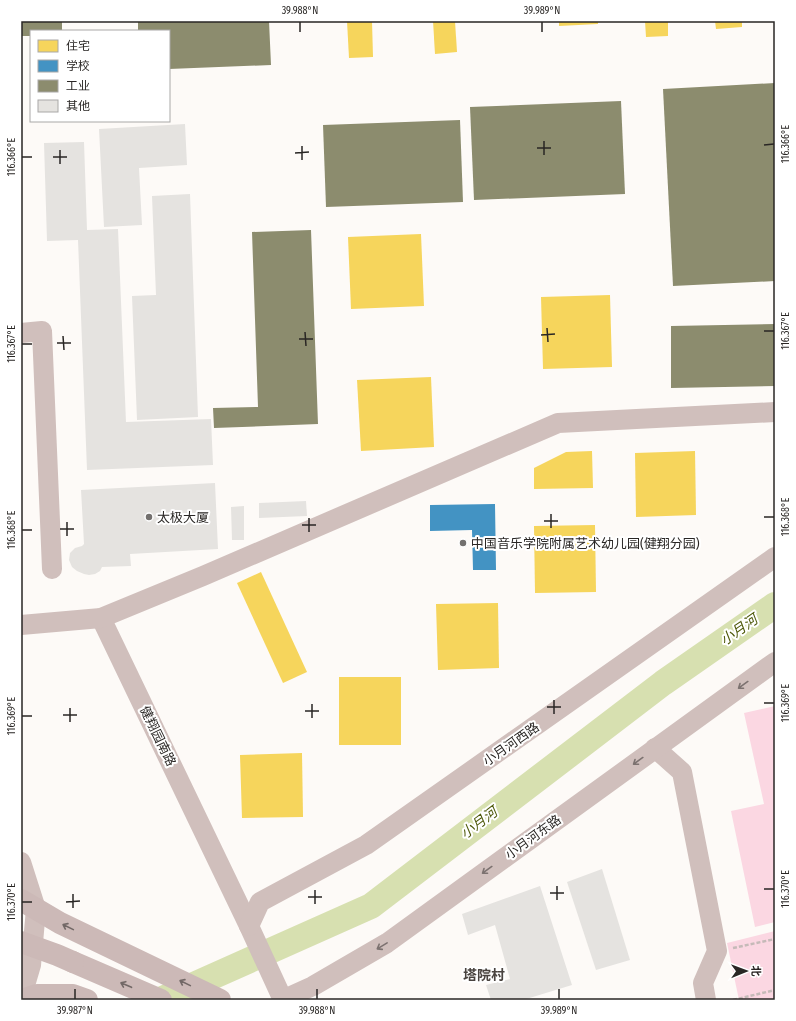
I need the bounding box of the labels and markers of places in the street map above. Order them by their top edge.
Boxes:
place label: 太极大厦 [157,510,209,525]
marker: 太极大厦 [144,512,154,522]
place label: 中国音乐学院附属艺术幼儿园(健翔分园) [471,536,700,551]
marker: 中国音乐学院附属艺术幼儿园(健翔分园) [458,538,468,548]

